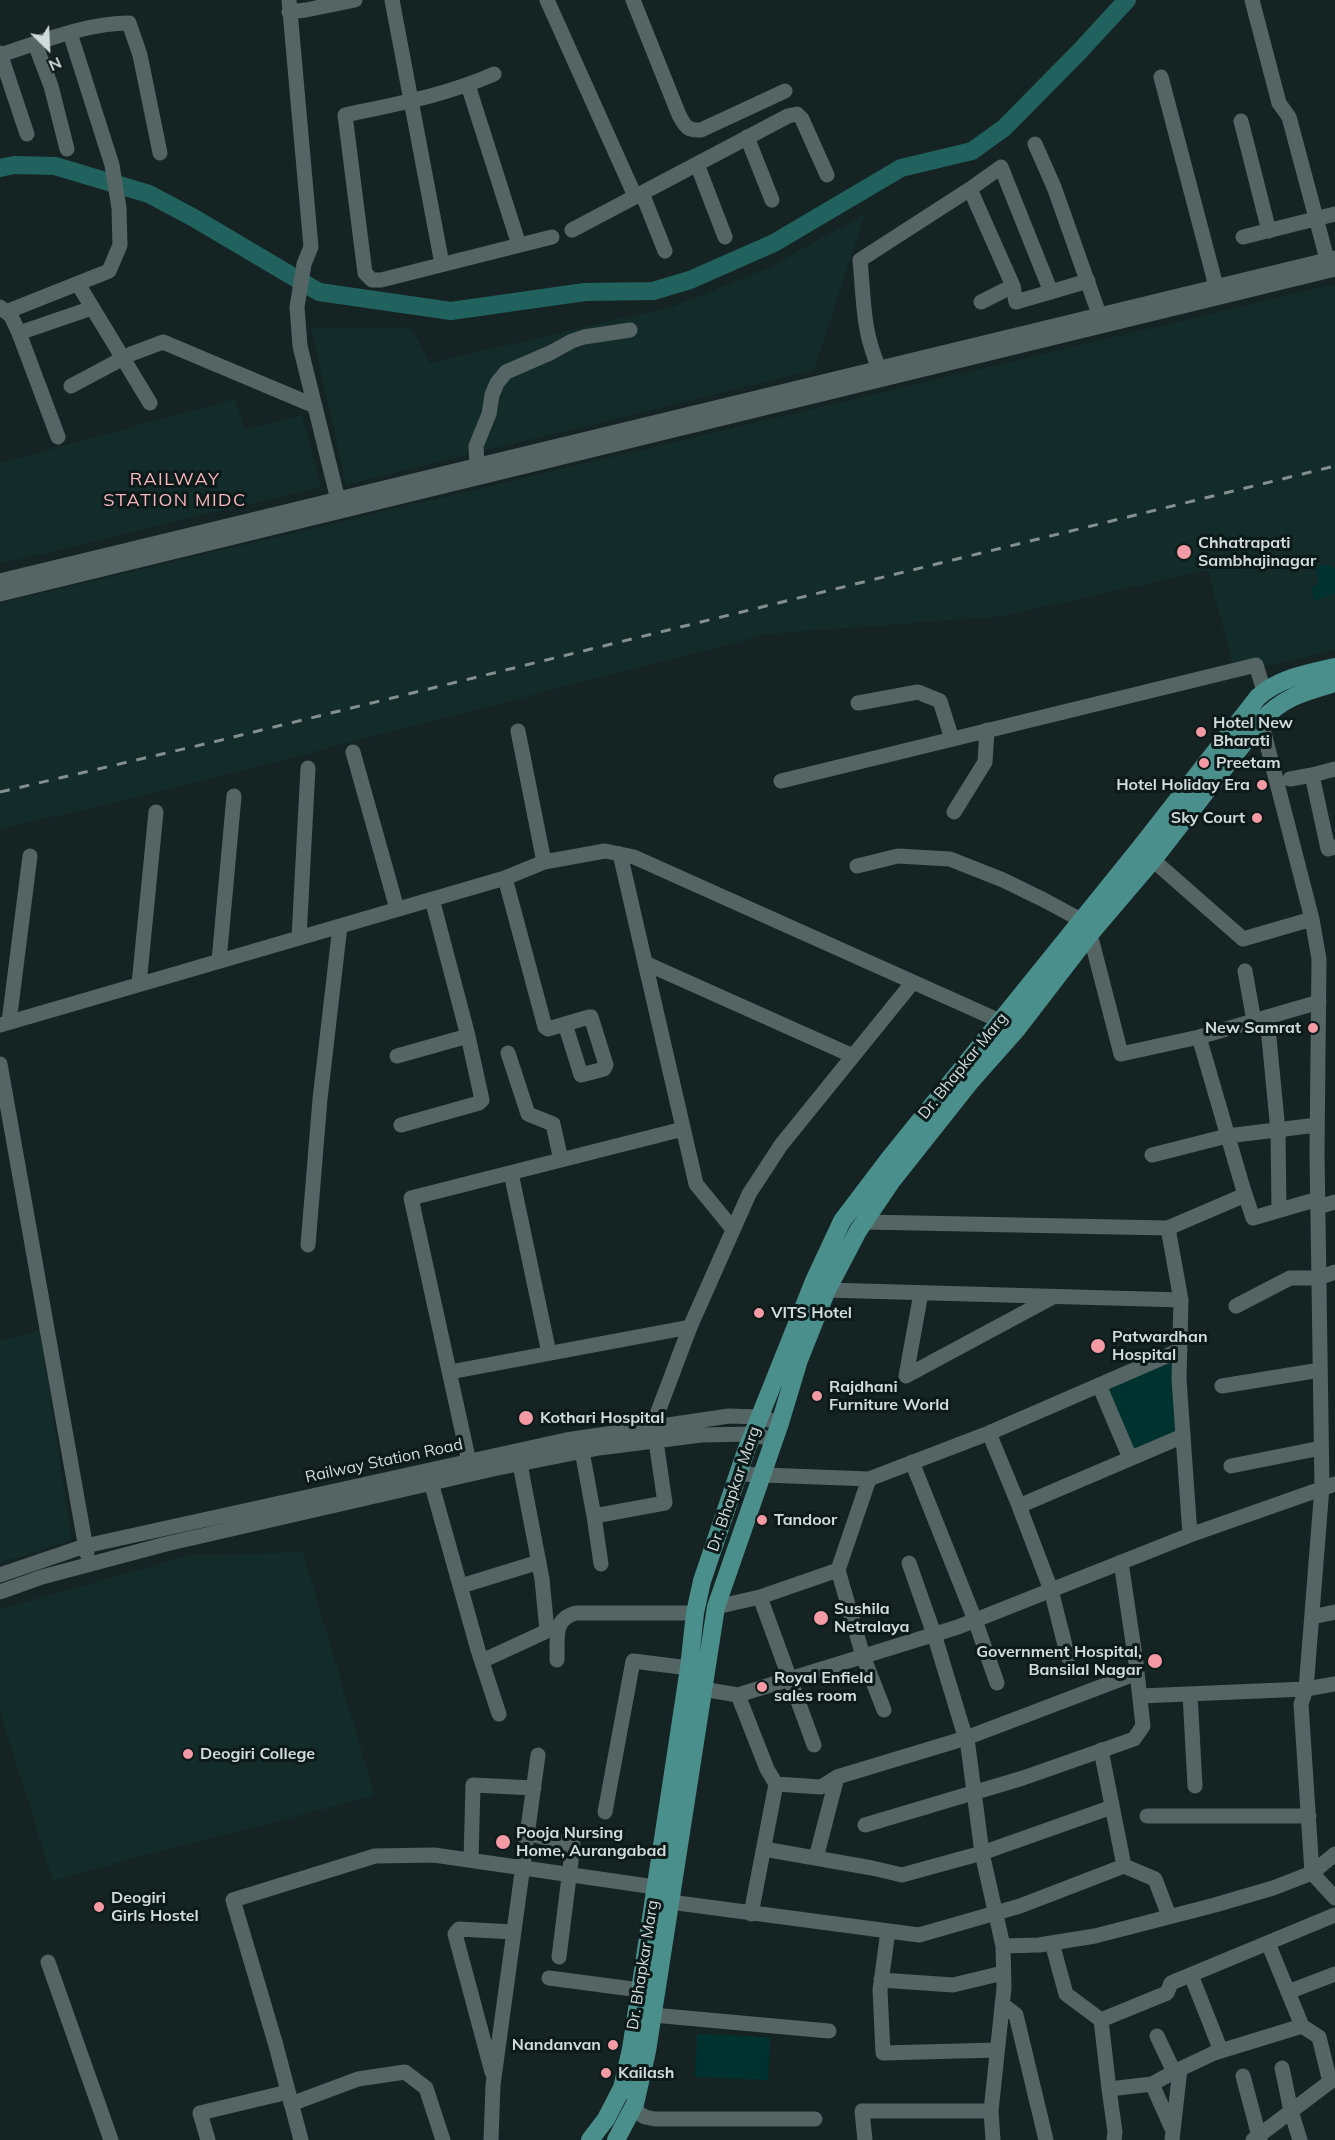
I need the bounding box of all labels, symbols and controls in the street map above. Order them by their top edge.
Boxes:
north arrow [18,18,78,78]
text: N [46,53,65,76]
district label: RAILWAY STATION MIDC [103,469,247,512]
place label: Chhatrapati Sambhajinagar [1198,533,1316,571]
marker: Chhatrapati Sambhajinagar [1175,543,1193,561]
place label: Hotel New Bharati [1213,713,1293,751]
marker: Hotel New Bharati [1194,725,1208,739]
place label: Preetam [1216,753,1281,773]
marker: Preetam [1197,756,1211,770]
place label: Hotel Holiday Era [1116,775,1250,795]
marker: Hotel Holiday Era [1255,778,1269,792]
place label: Sky Court [1171,808,1245,828]
marker: Sky Court [1250,811,1264,825]
street label: Dr. Bhapkar Marg [914,1009,1012,1123]
place label: New Samrat [1205,1018,1301,1038]
marker: New Samrat [1306,1021,1320,1035]
place label: VITS Hotel [771,1303,852,1323]
marker: VITS Hotel [752,1306,766,1320]
place label: Patwardhan Hospital [1112,1327,1208,1365]
marker: Patwardhan Hospital [1089,1337,1107,1355]
place label: Rajdhani Furniture World [829,1377,949,1415]
marker: Rajdhani Furniture World [810,1389,824,1403]
place label: Kothari Hospital [540,1408,664,1428]
marker: Kothari Hospital [517,1409,535,1427]
street label: Dr. Bhapkar Marg [704,1424,764,1554]
street label: Railway Station Road [303,1435,465,1487]
place label: Tandoor [774,1510,837,1530]
marker: Tandoor [755,1513,769,1527]
place label: Sushila Netralaya [834,1599,909,1637]
marker: Sushila Netralaya [812,1609,830,1627]
place label: Government Hospital, Bansilal Nagar [976,1642,1142,1680]
marker: Government Hospital, Bansilal Nagar [1146,1652,1164,1670]
place label: Royal Enfield sales room [774,1668,873,1706]
marker: Royal Enfield sales room [755,1680,769,1694]
place label: Deogiri College [200,1744,315,1764]
marker: Deogiri College [181,1747,195,1761]
place label: Pooja Nursing Home, Aurangabad [516,1823,666,1861]
marker: Pooja Nursing Home, Aurangabad [494,1833,512,1851]
place label: Deogiri Girls Hostel [111,1888,199,1926]
street label: Dr. Bhapkar Marg [623,1899,663,2031]
marker: Deogiri Girls Hostel [92,1900,106,1914]
place label: Nandanvan [512,2035,601,2055]
marker: Nandanvan [606,2038,620,2052]
place label: Kailash [618,2063,675,2083]
marker: Kailash [599,2066,613,2080]

